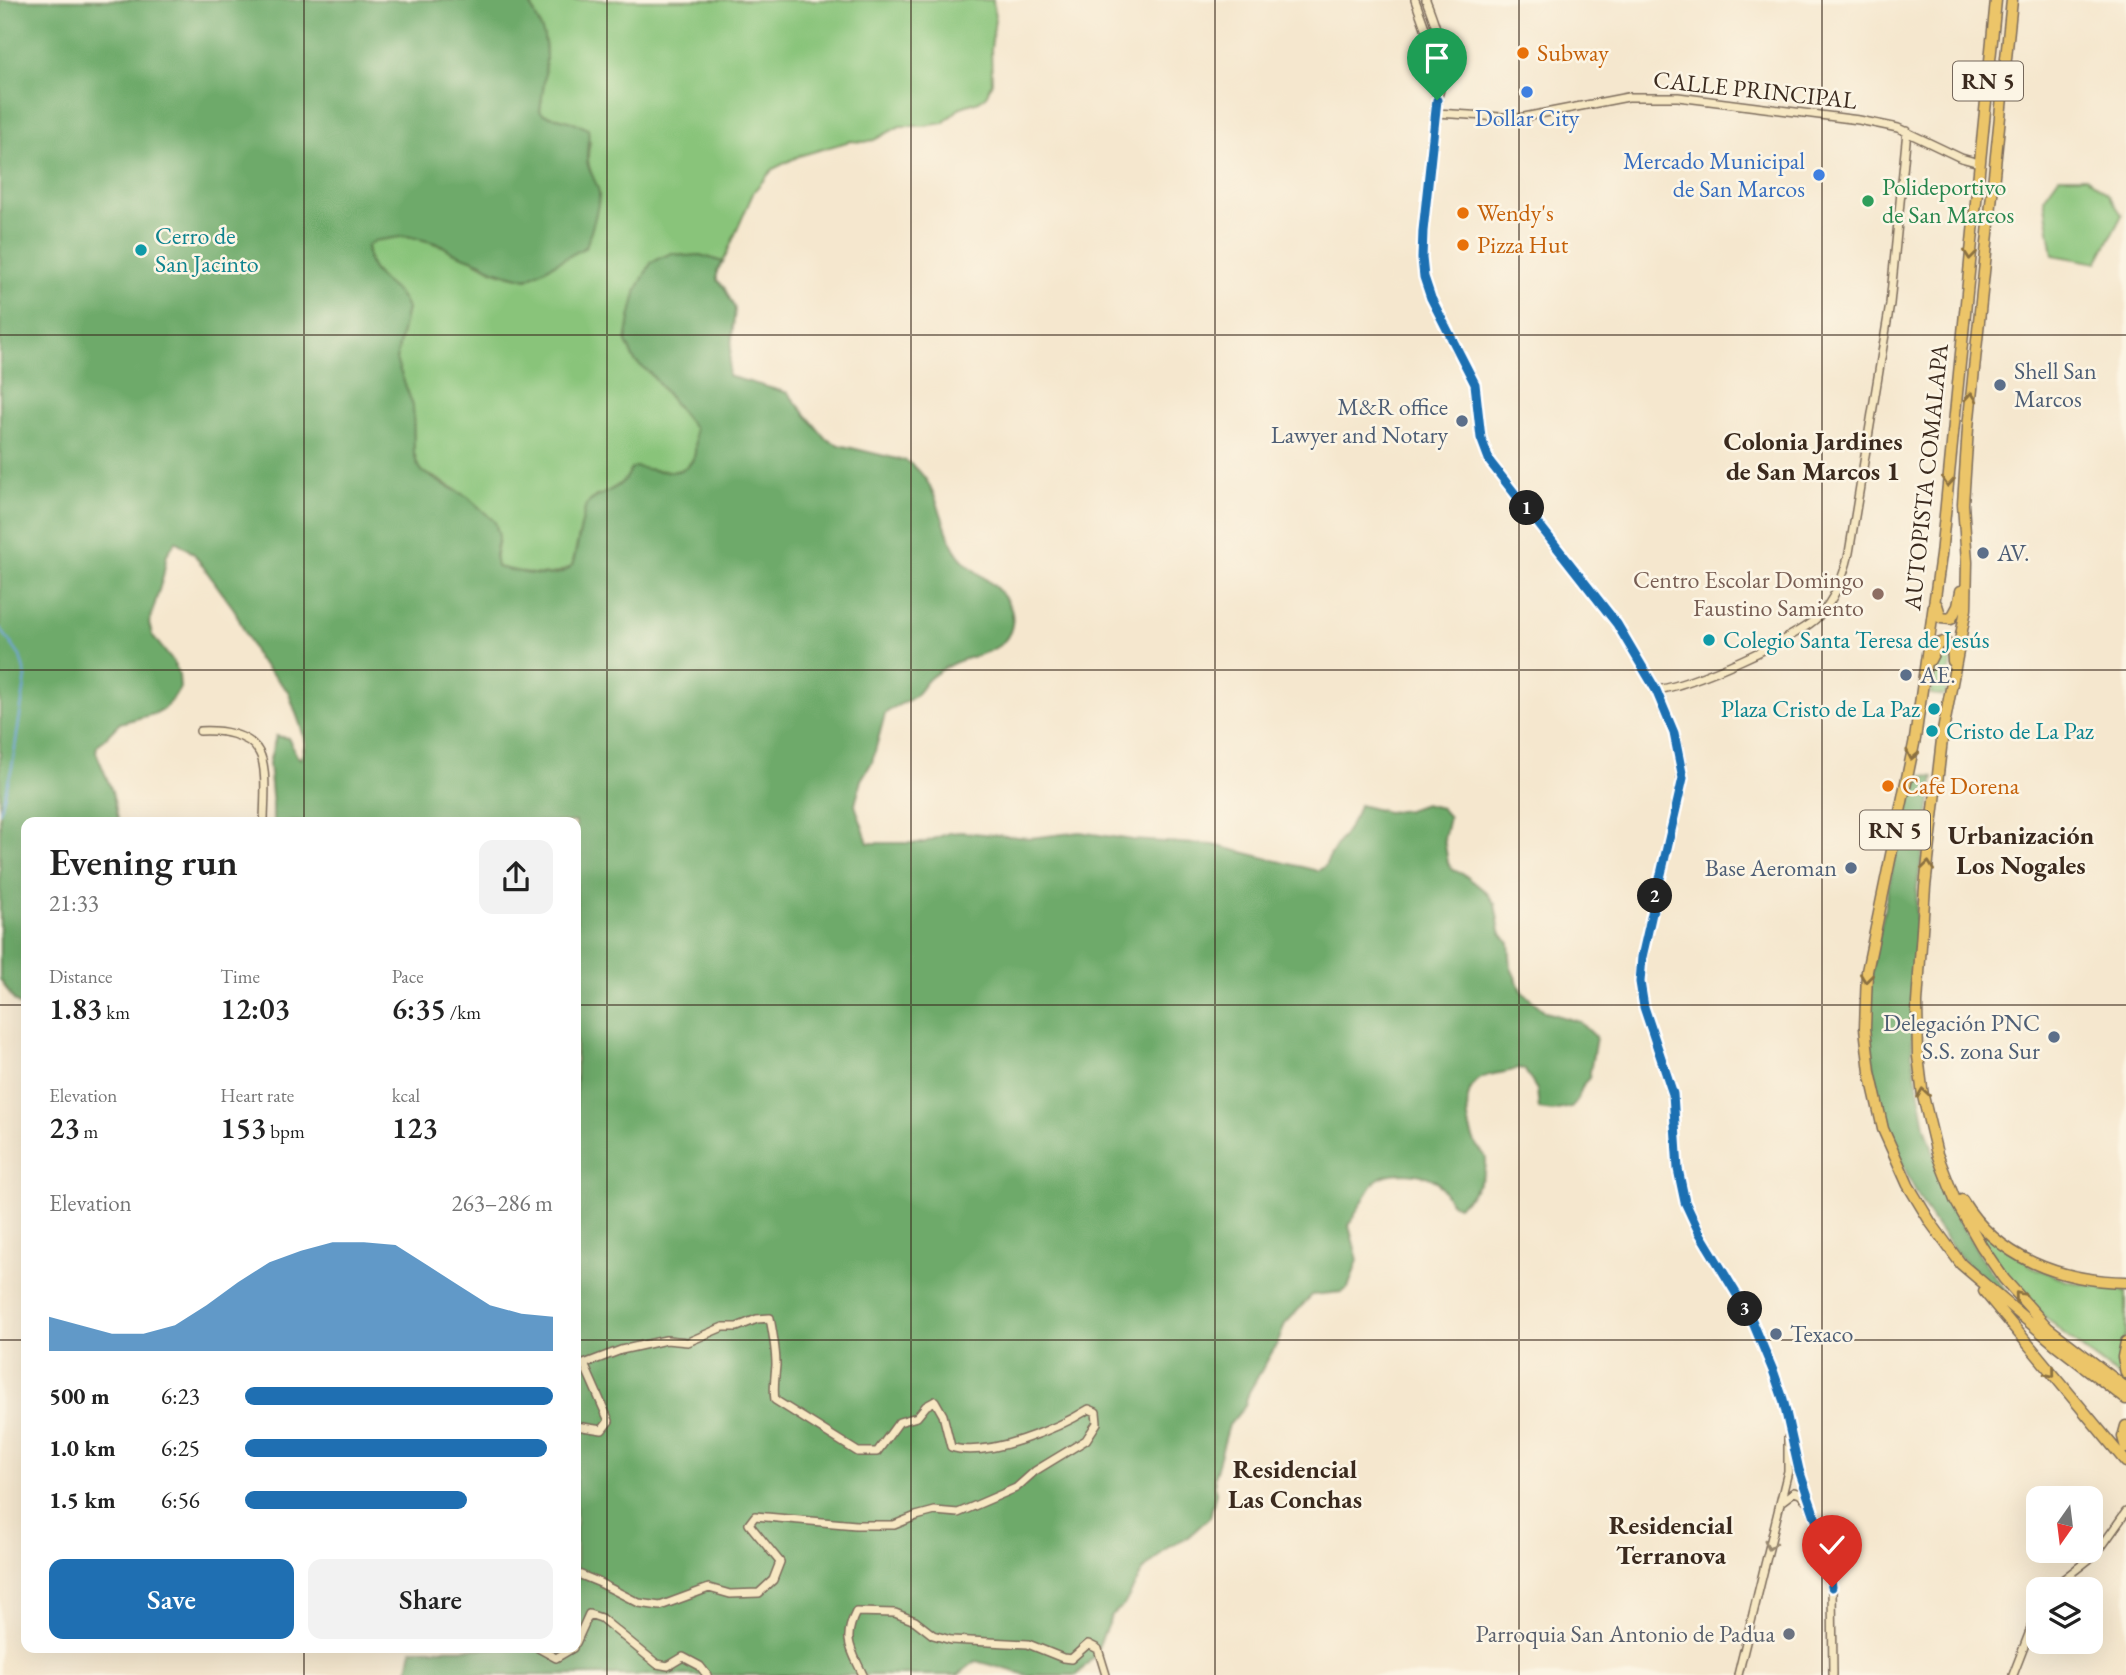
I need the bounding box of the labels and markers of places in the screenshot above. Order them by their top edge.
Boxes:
pin [1407,28,1467,100]
place label: Subway [1537,37,1609,68]
marker: Subway [1515,45,1531,61]
marker: Dollar City [1519,84,1535,100]
place label: Dollar City [1475,102,1580,133]
place label: Mercado Municipal de San Marcos [1623,145,1805,204]
marker: Mercado Municipal de San Marcos [1811,167,1827,183]
place label: Polideportivo de San Marcos [1882,171,2014,230]
marker: Polideportivo de San Marcos [1860,193,1876,209]
place label: Wendy's [1477,197,1554,228]
marker: Wendy's [1455,205,1471,221]
place label: Cerro de San Jacinto [155,220,259,279]
place label: Pizza Hut [1477,229,1569,260]
marker: Pizza Hut [1455,237,1471,253]
marker: Cerro de San Jacinto [133,242,149,258]
place label: Shell San Marcos [2014,355,2097,414]
marker: Shell San Marcos [1992,377,2008,393]
place label: M&R office Lawyer and Notary [1271,391,1448,450]
marker: M&R office Lawyer and Notary [1454,413,1470,429]
pin: 1 [1510,490,1544,526]
place label: AV. [1996,537,2030,568]
marker: AV. [1975,545,1991,561]
place label: Centro Escolar Domingo Faustino Samiento [1633,564,1864,623]
marker: Centro Escolar Domingo Faustino Samiento [1870,586,1886,602]
place label: Colegio Santa Teresa de Jesús [1723,624,1989,655]
marker: Colegio Santa Teresa de Jesús [1701,632,1717,648]
place label: AE. [1919,659,1956,690]
marker: AE. [1898,667,1914,683]
place label: Plaza Cristo de La Paz [1721,693,1920,724]
marker: Plaza Cristo de La Paz [1926,701,1942,717]
place label: Cristo de La Paz [1946,715,2094,746]
marker: Cristo de La Paz [1924,723,1940,739]
place label: Cafe Dorena [1902,770,2020,801]
marker: Cafe Dorena [1880,778,1896,794]
place label: Base Aeroman [1705,852,1837,883]
marker: Base Aeroman [1843,860,1859,876]
pin: 2 [1638,878,1672,914]
place label: Delegación PNC S.S. zona Sur [1883,1007,2040,1066]
marker: Delegación PNC S.S. zona Sur [2046,1029,2062,1045]
pin: 3 [1728,1292,1762,1326]
place label: Texaco [1790,1318,1853,1349]
marker: Texaco [1768,1326,1784,1342]
pin [1802,1515,1862,1587]
place label: Parroquia San Antonio de Padua [1476,1618,1775,1649]
marker: Parroquia San Antonio de Padua [1781,1626,1797,1642]

